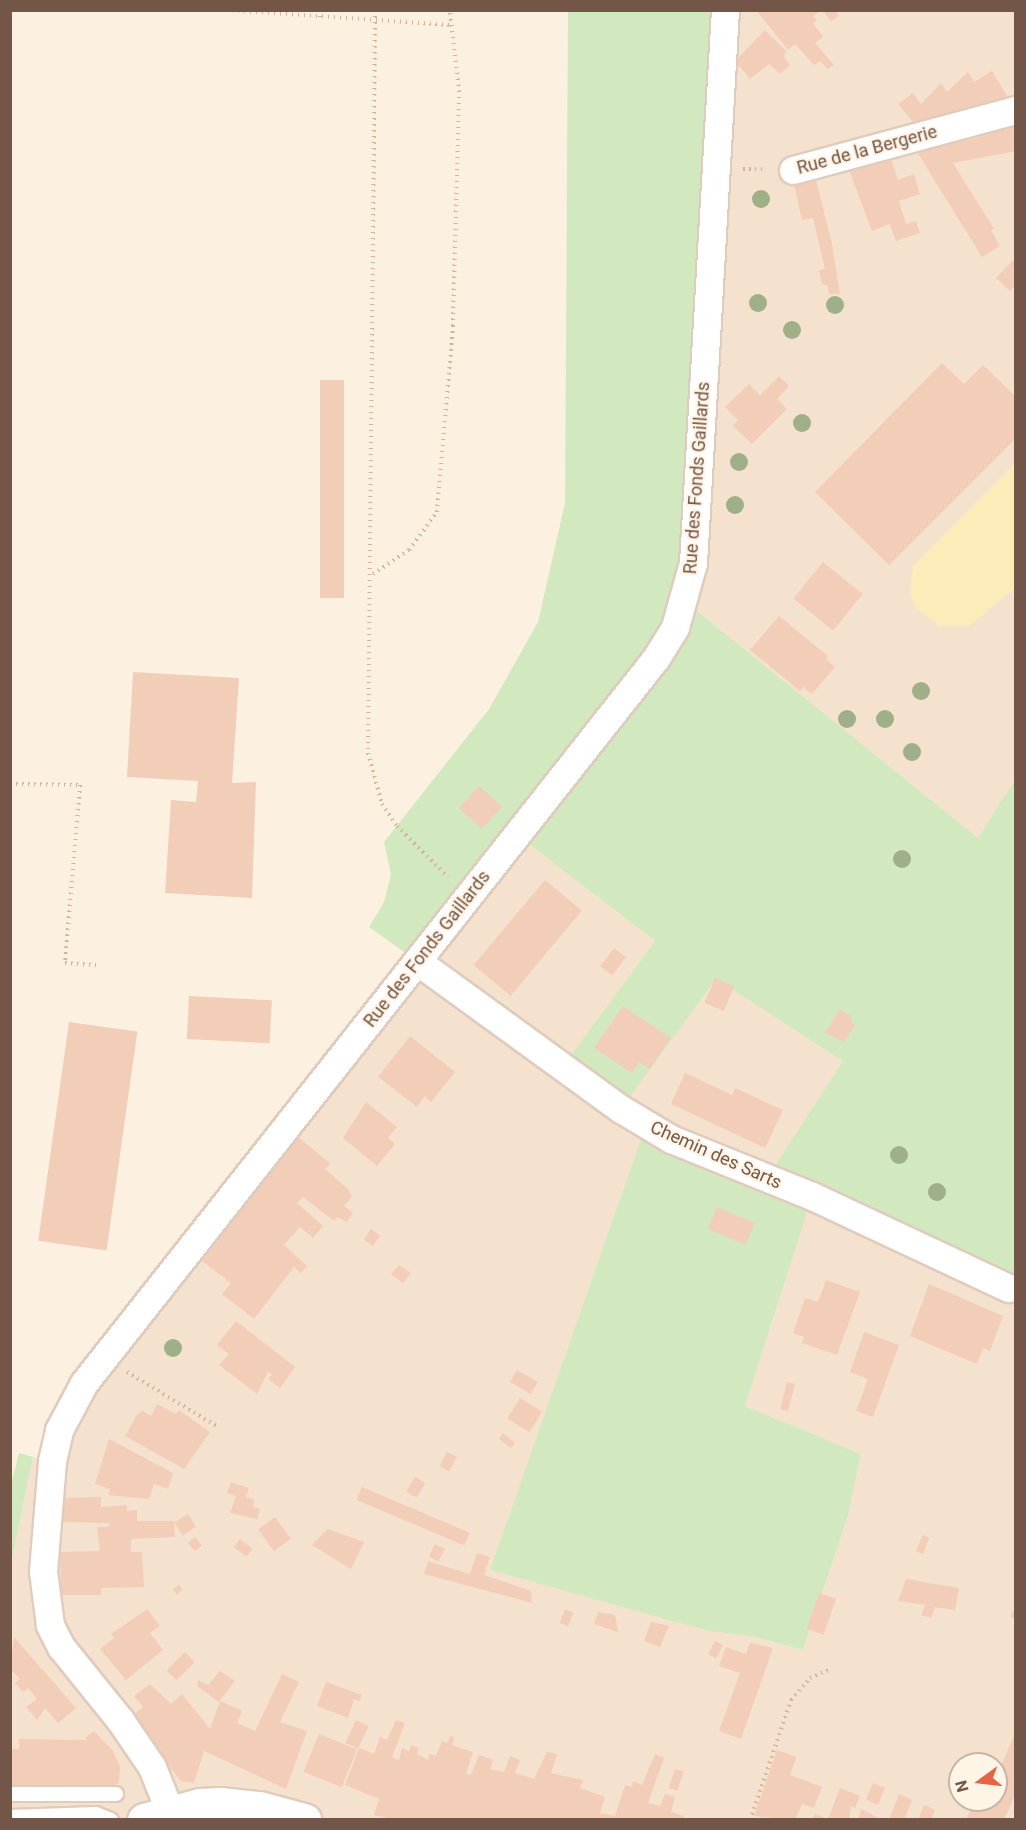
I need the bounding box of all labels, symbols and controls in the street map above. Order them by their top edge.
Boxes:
street label: Rue de la Bergerie [795,121,939,179]
street label: Rue des Fonds Gaillards [680,381,714,575]
street label: Rue des Fonds Gaillards [359,866,495,1032]
street label: Chemin des Sarts [647,1116,785,1194]
north arrow [948,1752,1008,1812]
text: N [951,1778,973,1794]

